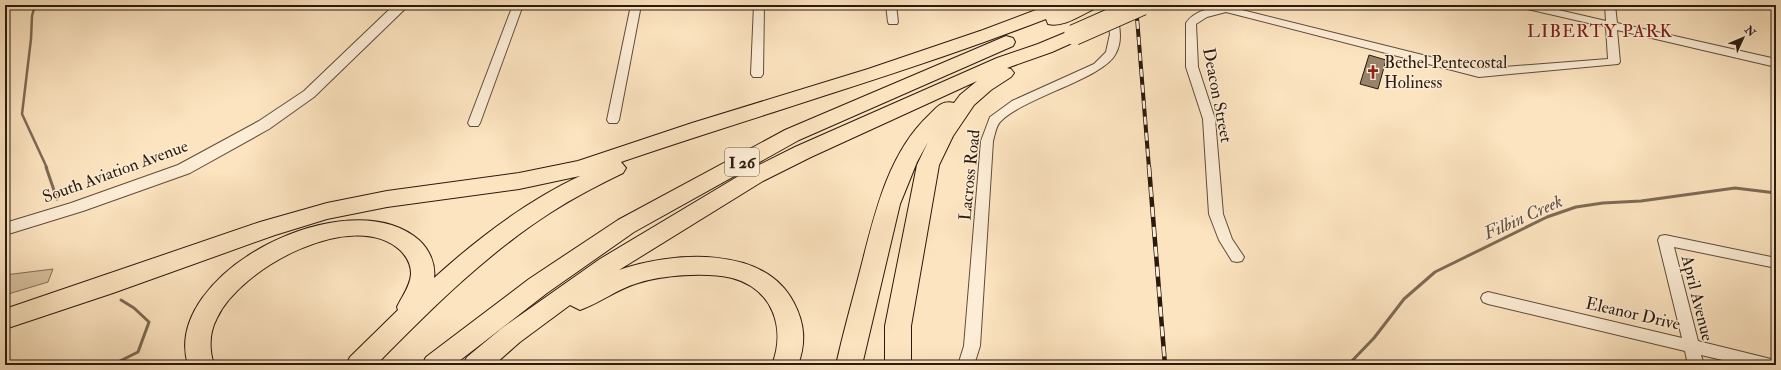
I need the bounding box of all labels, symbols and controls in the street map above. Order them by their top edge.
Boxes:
north arrow [1723,18,1763,58]
district label: LIBERTY PARK [1527,20,1673,43]
text: N [1741,23,1759,40]
street label: Deacon Street [1198,46,1237,145]
place label: Bethel Pentecostal Holiness [1384,52,1508,93]
church icon: Bethel Pentecostal Holiness [1365,64,1381,80]
street label: Lacross Road [954,128,985,222]
street label: South Aviation Avenue [40,135,191,208]
road number: I 26 [725,148,759,176]
water label: Filbin Creek [1479,190,1566,245]
street label: April Avenue [1676,252,1718,343]
street label: Eleanor Drive [1584,292,1682,335]

